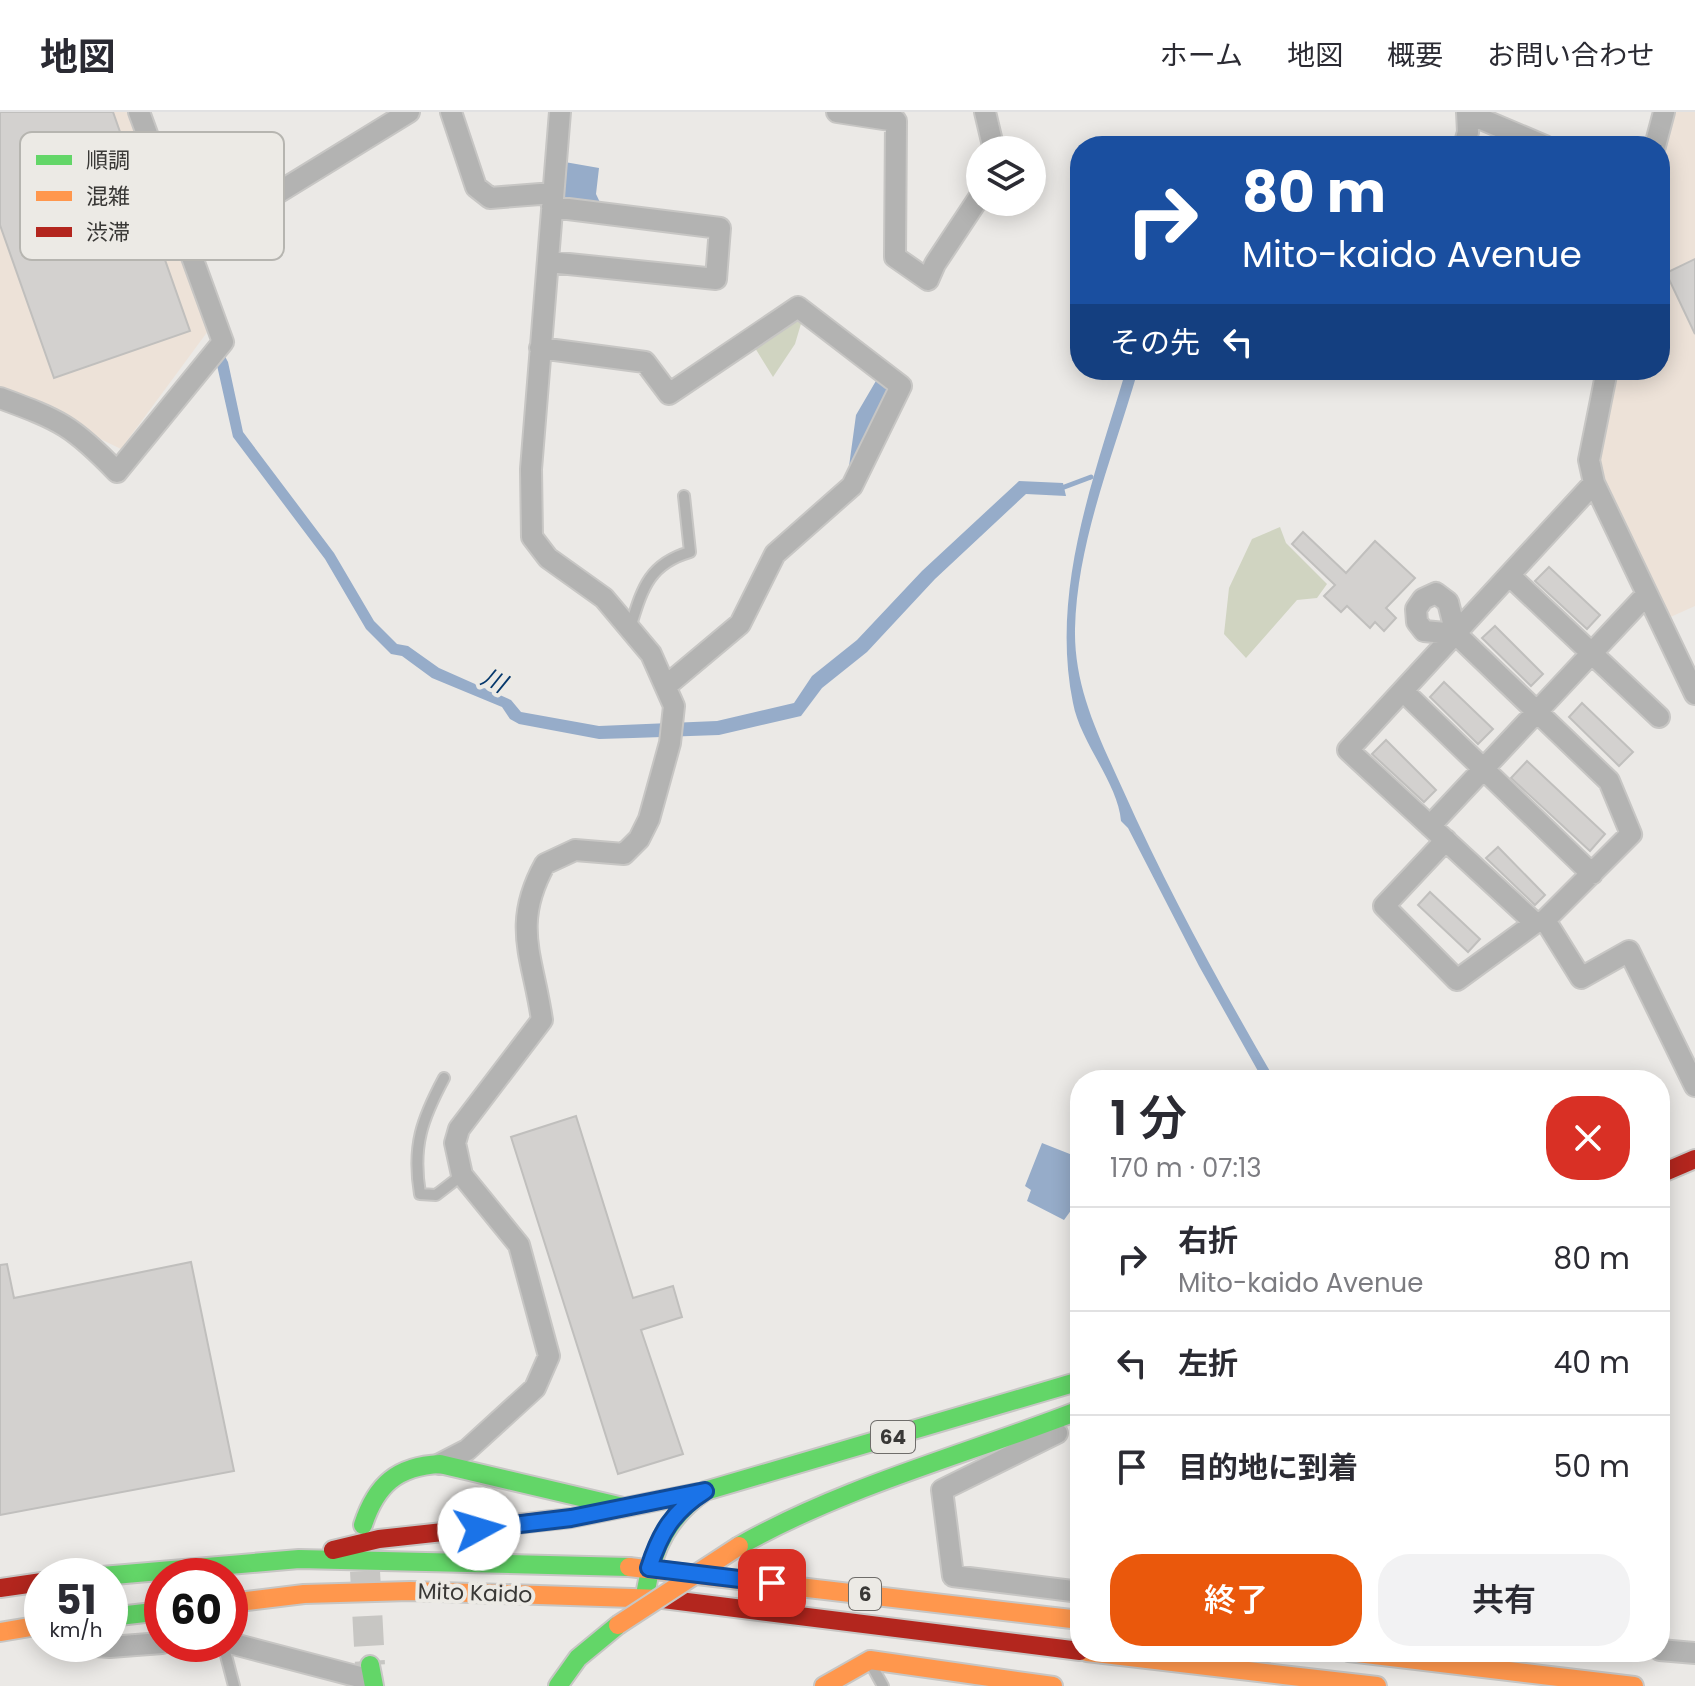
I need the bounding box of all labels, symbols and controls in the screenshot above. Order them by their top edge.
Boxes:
text: 地図 [40,30,116,83]
text: ホーム [1160,36,1243,75]
text: 地図 [1287,36,1343,75]
text: 概要 [1387,36,1443,75]
text: お問い合わせ [1487,36,1655,75]
legend [20,132,284,260]
map controls [966,136,1046,216]
button: layers [966,136,1046,216]
text: 順調 [86,145,130,176]
text: 80 m [1242,153,1386,232]
icon: right [1110,168,1214,272]
text: 混雑 [86,181,130,212]
text: 渋滞 [86,217,130,248]
text: Mito-kaido Avenue [1242,229,1582,280]
icon: left [1216,320,1260,364]
text: その先 [1110,321,1200,364]
water label: 川 [476,660,515,701]
text: 1 分 [1110,1085,1187,1152]
button: close [1546,1096,1630,1180]
text: 170 m · 07:13 [1110,1150,1262,1186]
text: 右折 [1178,1219,1238,1262]
icon: right [1110,1237,1154,1281]
text: 80 m [1553,1237,1630,1280]
text: Mito-kaido Avenue [1178,1265,1423,1301]
icon: left [1110,1341,1154,1385]
text: 40 m [1553,1341,1630,1384]
text: 左折 [1178,1342,1238,1385]
road number: 64 [871,1421,915,1453]
icon: arrive [1110,1445,1154,1489]
text: 50 m [1553,1445,1630,1488]
text: 目的地に到着 [1178,1446,1358,1489]
position arrow [437,1487,521,1571]
pin [738,1549,806,1617]
button: 終了 [1110,1554,1362,1646]
button: 共有 [1378,1554,1630,1646]
speed limit sign: 60 [144,1558,248,1662]
icon: arrive [750,1561,794,1605]
text: 51 [55,1572,97,1628]
street label: Mito Kaido [417,1576,533,1610]
road number: 6 [849,1578,881,1610]
text: km/h [49,1616,103,1644]

